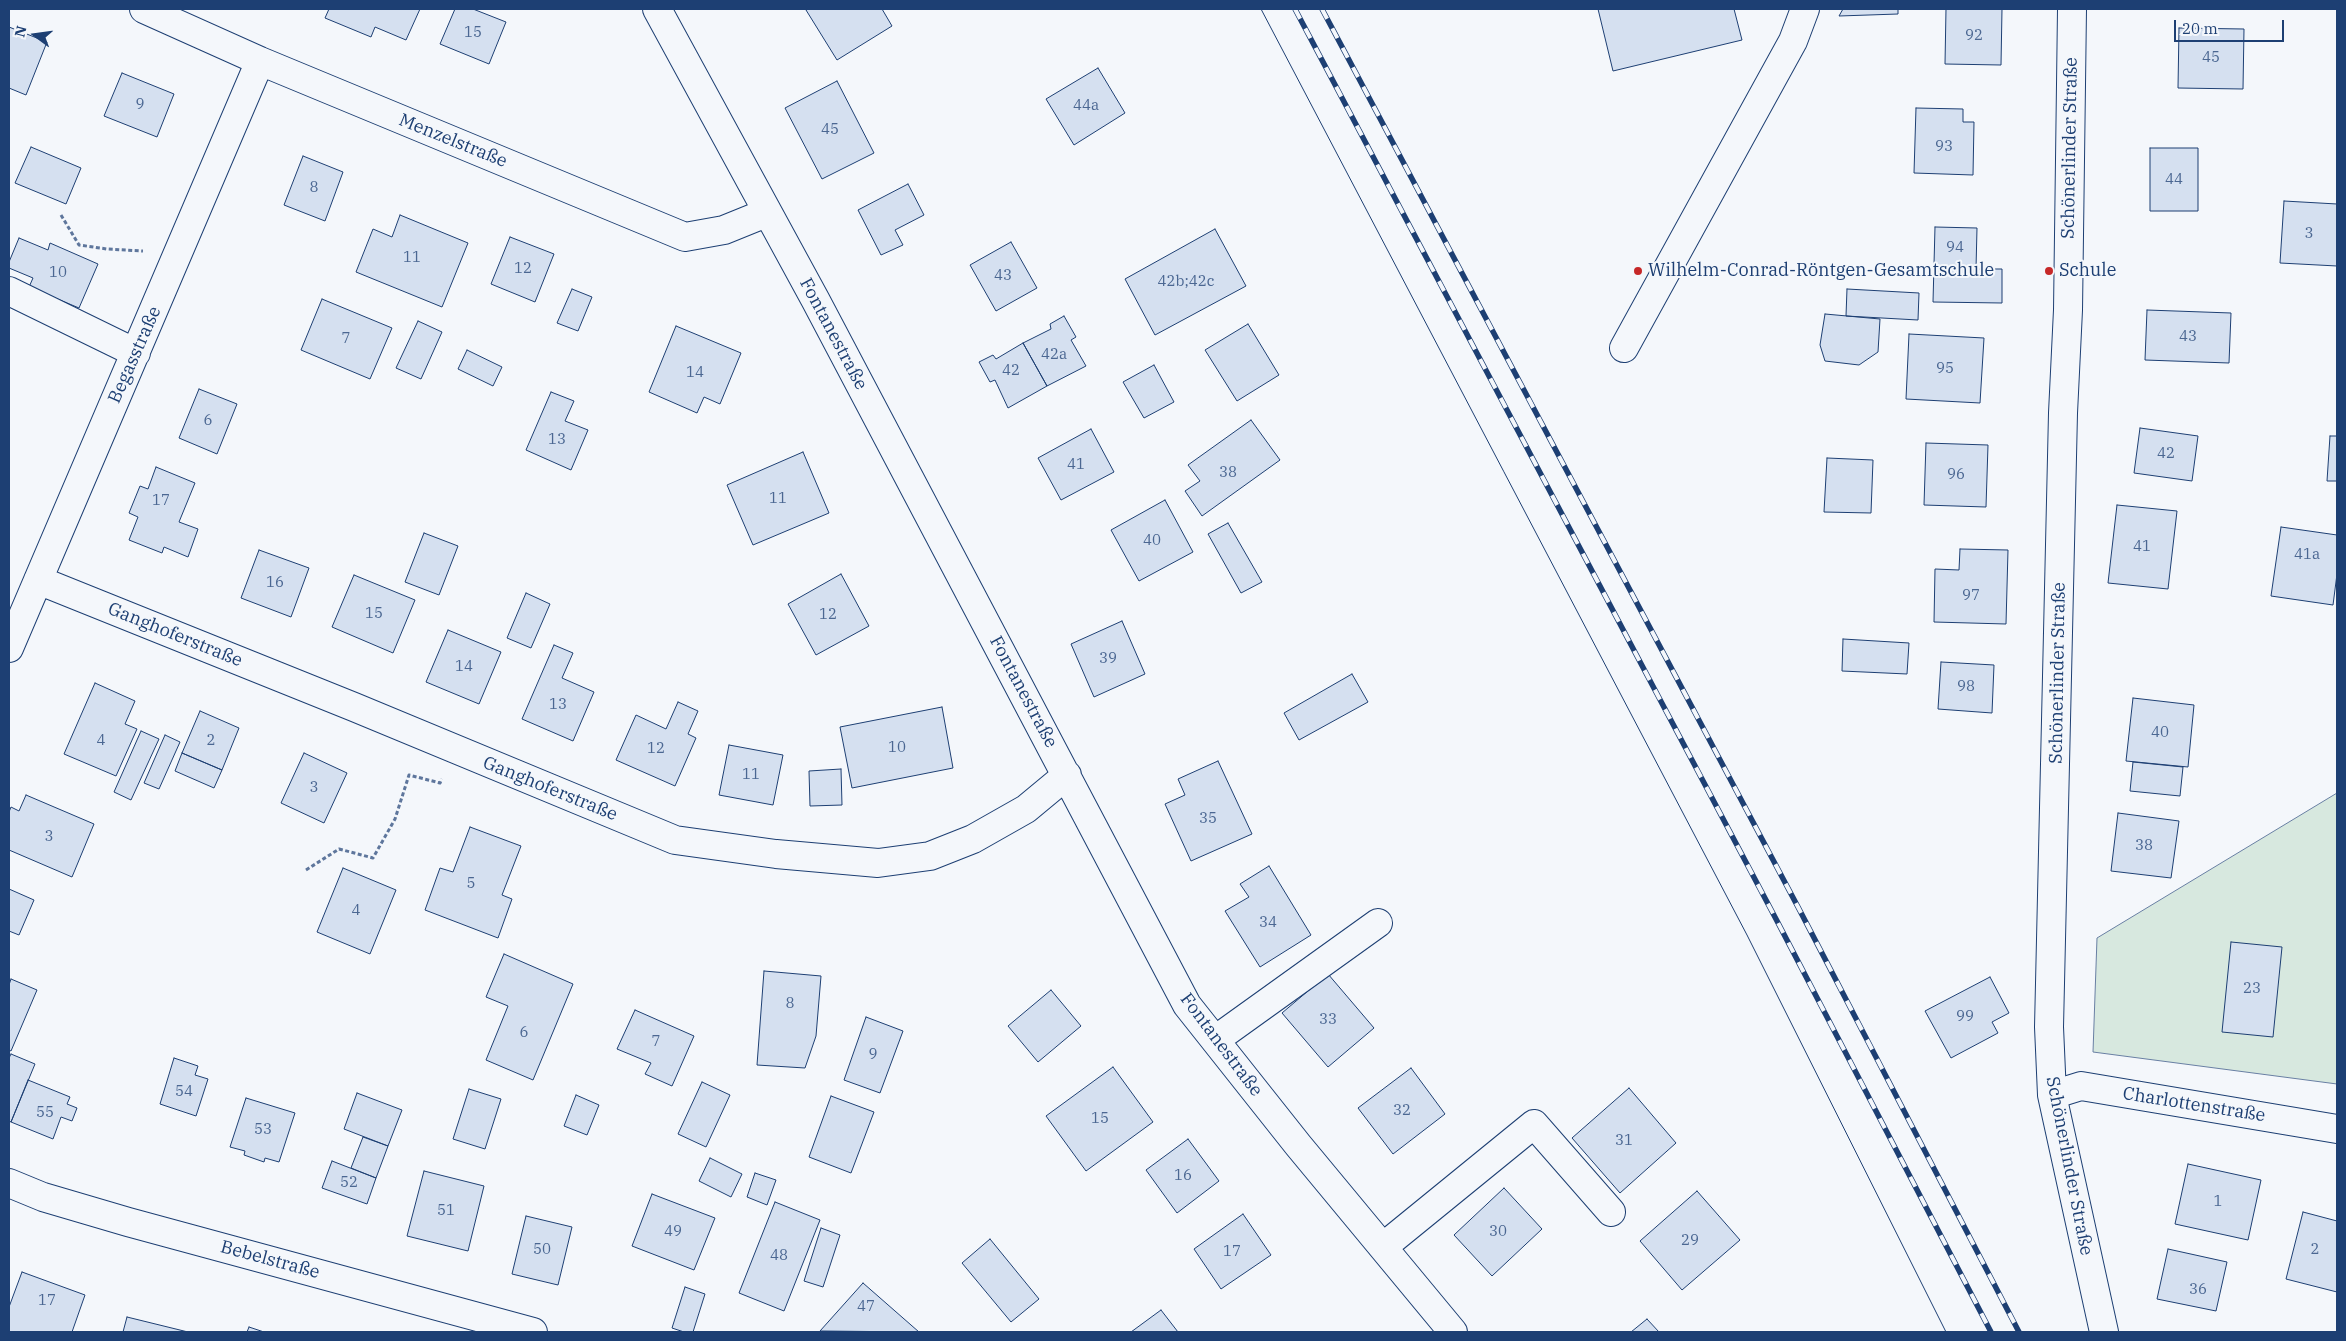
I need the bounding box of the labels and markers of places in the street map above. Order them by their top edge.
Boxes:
place label: Wilhelm-Conrad-Röntgen-Gesamtschule [1648,260,1994,282]
place label: Schule [2059,260,2116,282]
marker: Wilhelm-Conrad-Röntgen-Gesamtschule [1632,265,1644,277]
marker: Schule [2043,265,2055,277]

